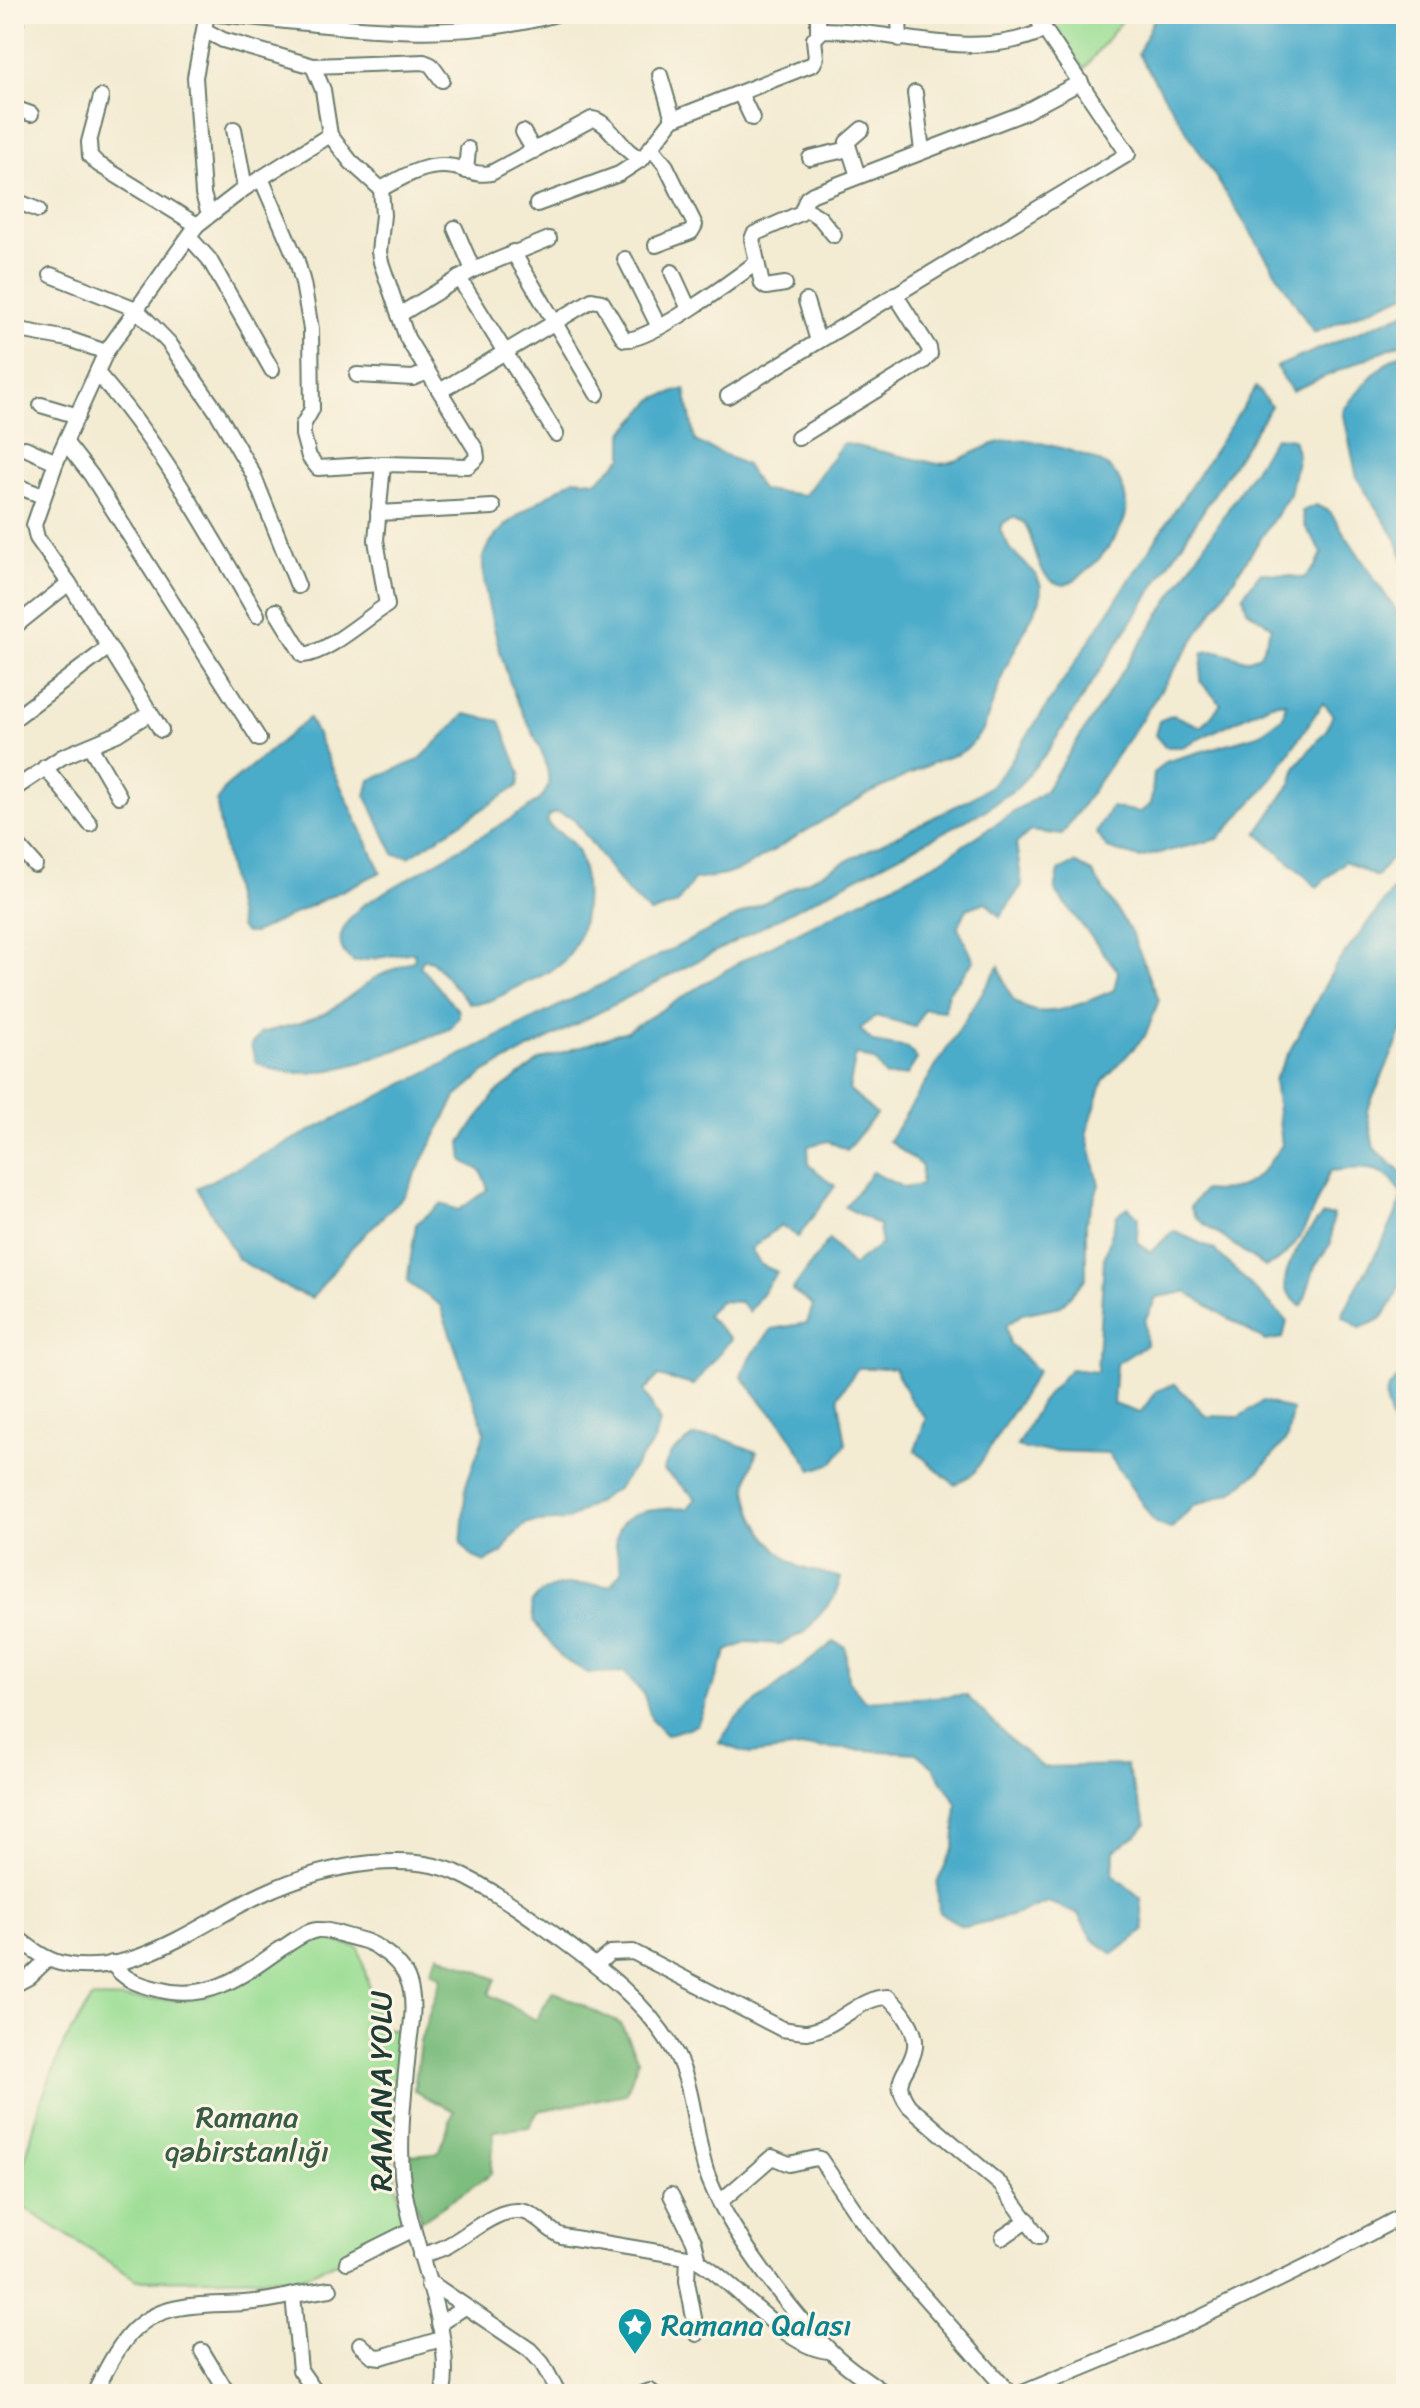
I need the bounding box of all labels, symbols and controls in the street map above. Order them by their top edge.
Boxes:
street label: RAMANA YOLU [354,1990,408,2192]
park label: Ramana qəbirstanlığı [165,2090,329,2178]
place label: Ramana Qalası [661,2298,852,2352]
place icon: Ramana Qalası [616,2306,654,2356]

